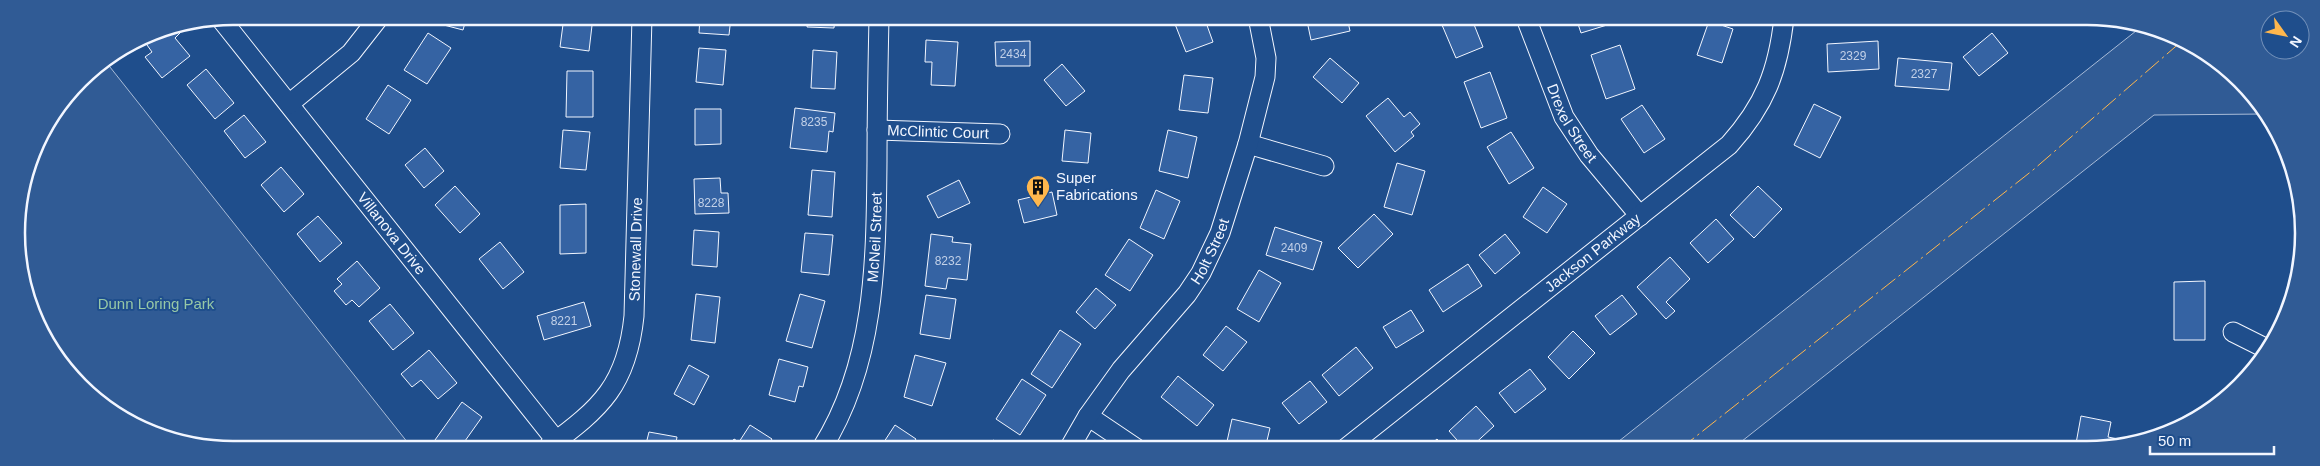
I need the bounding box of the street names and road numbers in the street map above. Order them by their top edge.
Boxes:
street label: Drexel Street [1544,81,1601,166]
street label: McClintic Court [887,121,990,142]
street label: Villanova Drive [354,189,430,278]
street label: McNeil Street [864,191,885,283]
street label: Stonewall Drive [625,197,645,302]
street label: Jackson Parkway [1541,209,1644,295]
street label: Holt Street [1187,216,1232,287]

